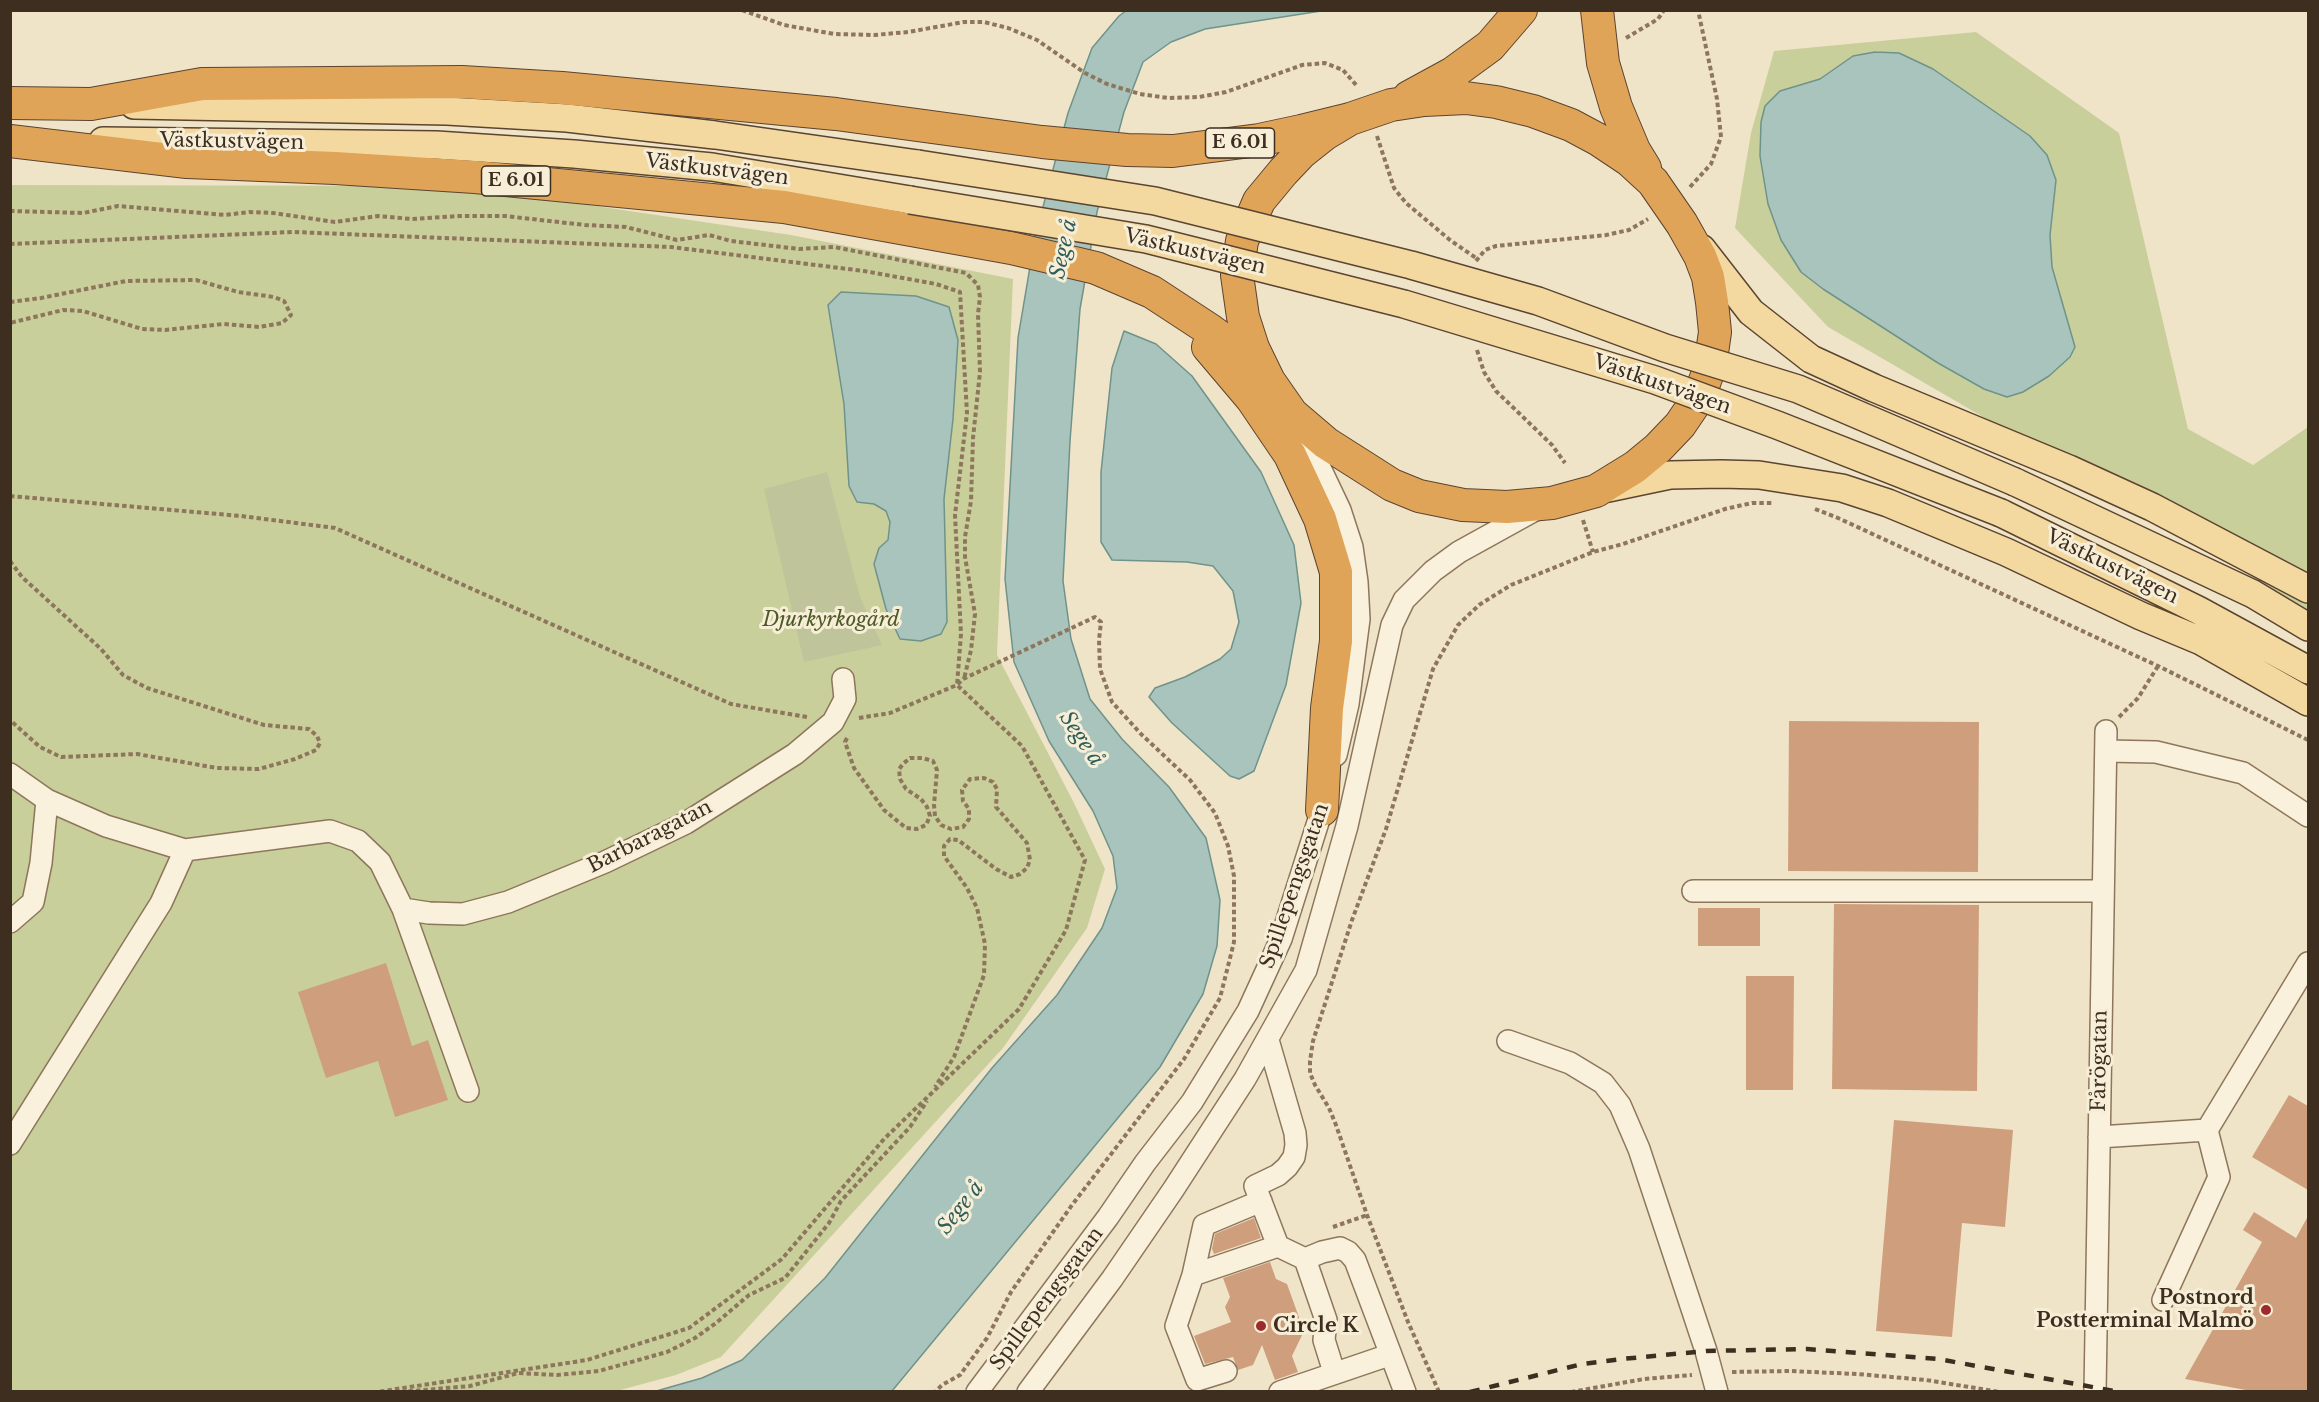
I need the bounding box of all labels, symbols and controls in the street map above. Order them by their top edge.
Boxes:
road number: E 6.01 [1206,128,1274,158]
street label: Västkustvägen [160,129,304,155]
street label: Västkustvägen [644,149,790,191]
road number: E 6.01 [482,166,550,196]
water label: Sege å [1045,217,1083,281]
street label: Västkustvägen [1122,224,1268,280]
street label: Västkustvägen [1590,350,1734,420]
street label: Västkustvägen [2042,525,2182,609]
park label: Djurkyrkogård [762,608,900,632]
water label: Sege å [1054,707,1108,771]
street label: Barbaragatan [584,795,716,879]
street label: Spillepengsgatan [1255,800,1335,972]
street label: Fårögatan [2087,1010,2113,1112]
water label: Sege å [932,1176,990,1240]
street label: Spillepengsgatan [985,1223,1109,1375]
place label: Postnord Postterminal Malmö [2036,1286,2254,1333]
marker: Postnord Postterminal Malmö [2259,1303,2273,1317]
place label: Circle K [1273,1314,1358,1338]
marker: Circle K [1254,1319,1268,1333]

